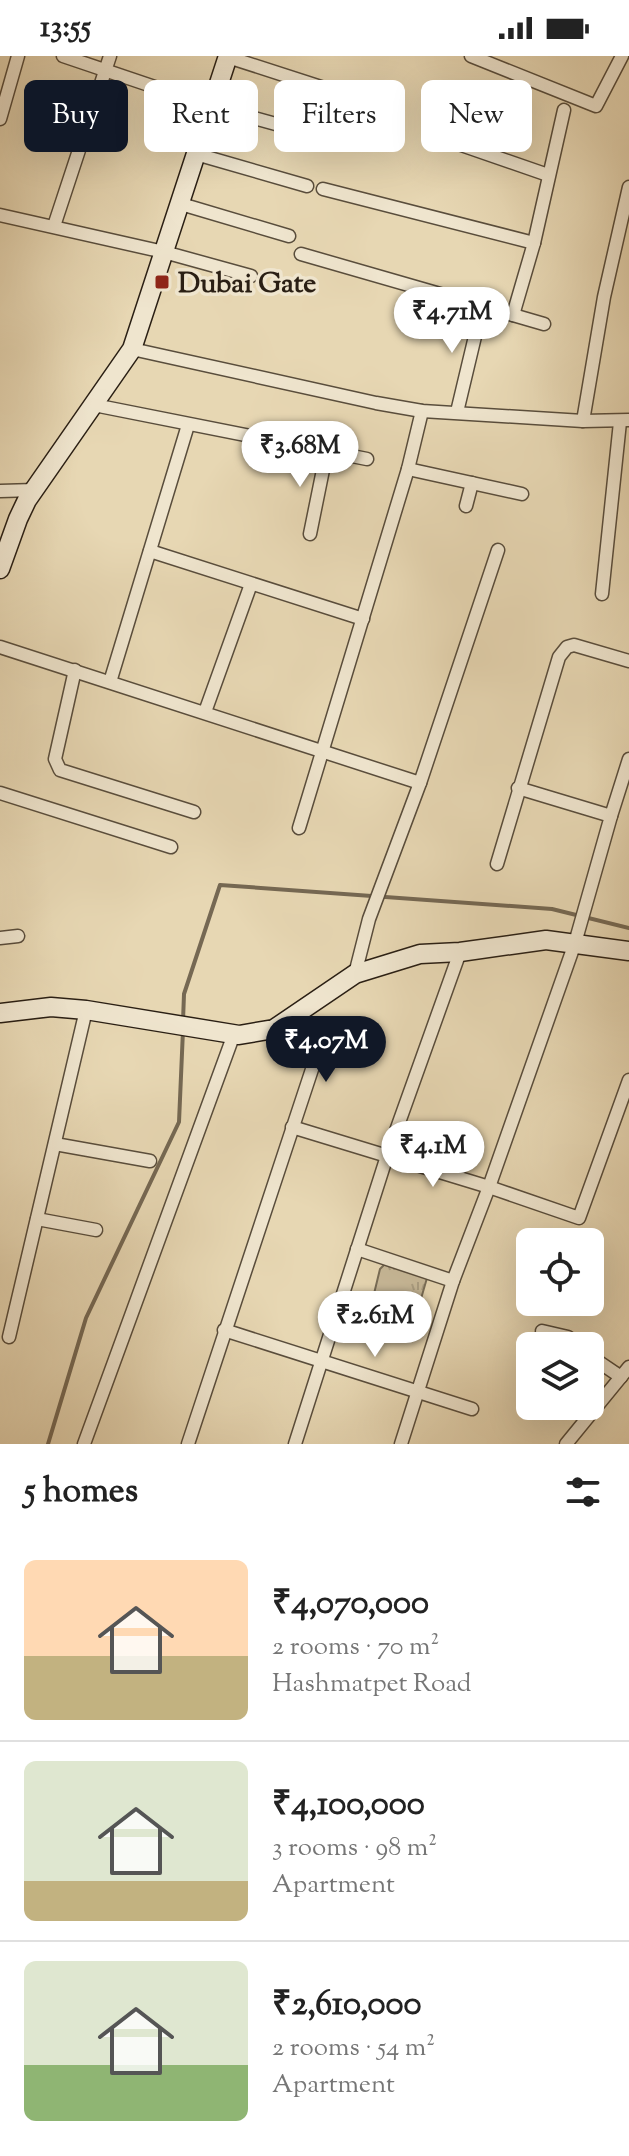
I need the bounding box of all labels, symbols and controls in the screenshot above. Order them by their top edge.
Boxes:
text: 13:55 [40,7,91,50]
chip: Buy [24,80,128,152]
chip: Rent [144,80,258,152]
chip: Filters [274,80,405,152]
chip: New [421,80,532,152]
place label: Dubai Gate [178,265,316,305]
marker: Dubai Gate [153,273,171,291]
pin: ₹4.71M [387,287,517,355]
text: ₹4.71M [412,294,492,331]
pin: ₹3.68M [235,421,365,489]
text: ₹3.68M [260,428,340,465]
pin: ₹4.07M [261,1016,391,1084]
text: ₹4.07M [284,1023,368,1060]
pin: ₹4.1M [377,1121,489,1189]
text: ₹4.1M [399,1128,467,1165]
map controls [516,1228,604,1420]
button: locate [516,1228,604,1316]
pin: ₹2.61M [310,1291,440,1359]
text: ₹2.61M [336,1298,414,1335]
button: layers [516,1332,604,1420]
text: 5 homes [24,1468,138,1517]
icon: filters [561,1470,605,1514]
text: ₹4,070,000 [272,1580,429,1629]
icon: home [88,1592,184,1688]
text: 2 rooms · 70 m² [272,1629,439,1666]
text: Hashmatpet Road [272,1666,471,1703]
text: ₹4,100,000 [272,1781,425,1830]
icon: home [88,1793,184,1889]
text: 3 rooms · 98 m² [272,1830,437,1867]
text: Apartment [272,1867,395,1904]
text: ₹2,610,000 [272,1981,422,2030]
icon: home [88,1993,184,2089]
text: 2 rooms · 54 m² [272,2030,435,2067]
text: Apartment [272,2067,395,2104]

